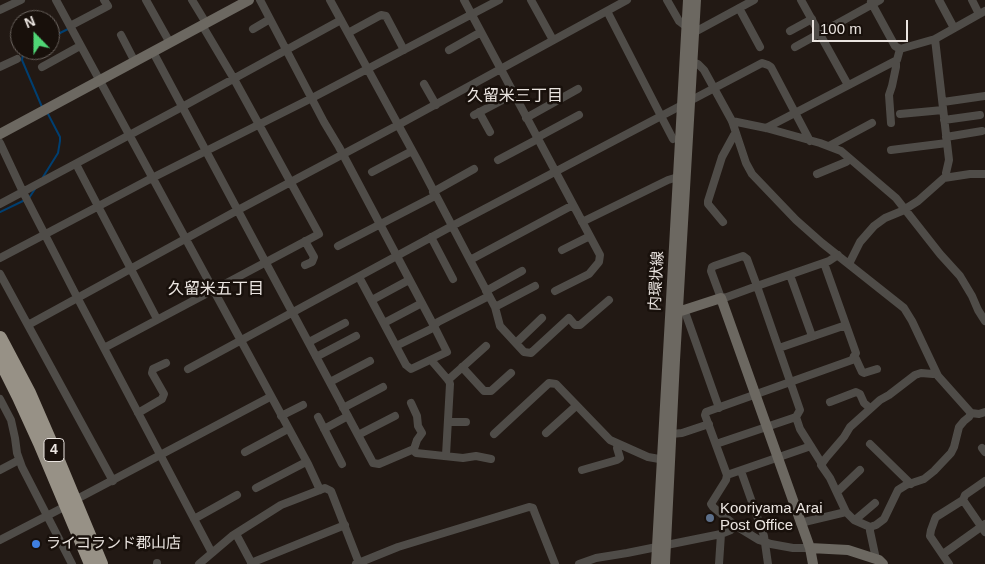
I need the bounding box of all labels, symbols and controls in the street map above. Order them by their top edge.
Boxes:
north arrow [10,10,60,60]
scale bar [815,10,911,42]
text: N [22,13,37,31]
text: 100 m [820,20,862,37]
district label: 久留米三丁目 [467,87,563,107]
street label: 内環状線 [646,251,668,311]
district label: 久留米五丁目 [168,280,264,300]
road number: 4 [44,438,64,462]
place label: Kooriyama Arai Post Office [720,500,823,535]
marker: Kooriyama Arai Post Office [704,512,716,524]
place label: ライコランド郡山店 [46,535,181,553]
marker: ライコランド郡山店 [30,538,42,550]

